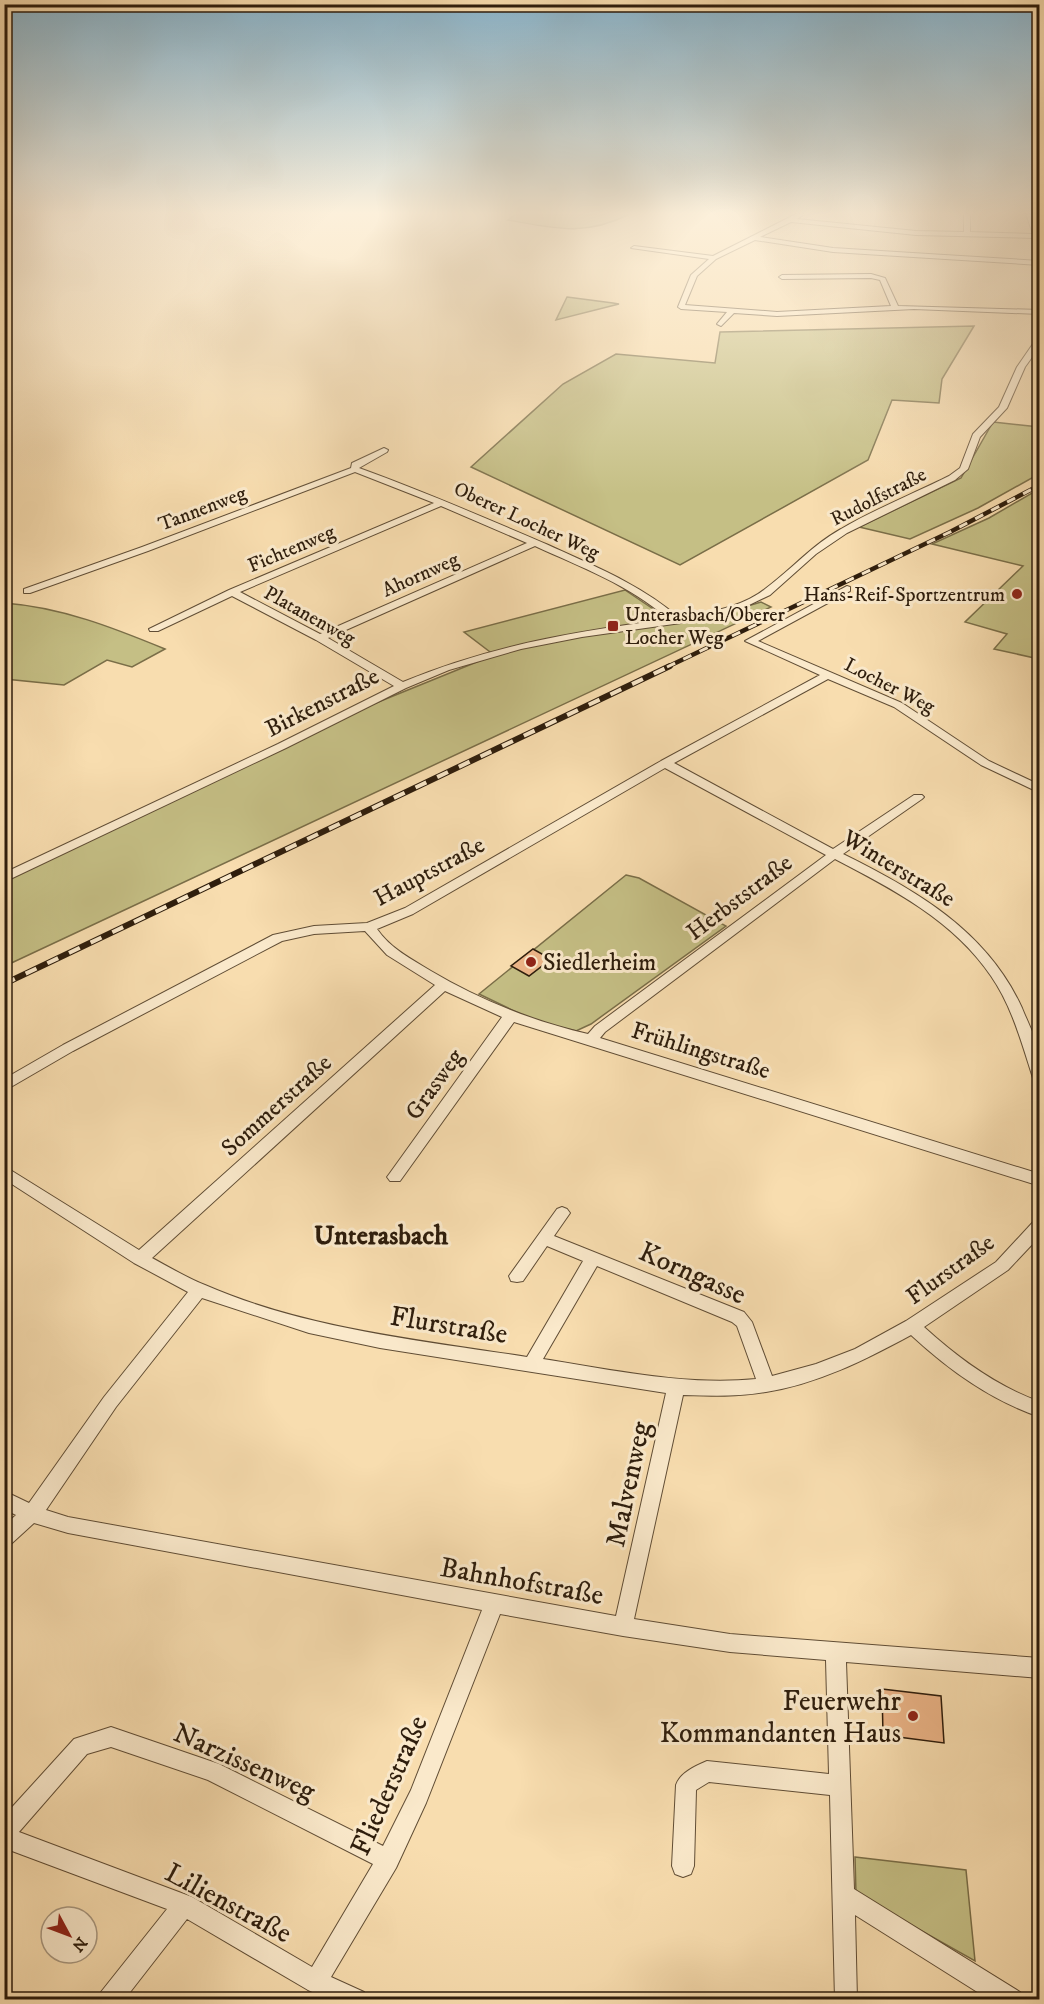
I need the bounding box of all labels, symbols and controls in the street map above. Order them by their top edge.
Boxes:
street label: Rudolfstraße [827,463,931,532]
street label: Oberer Locher Weg [450,477,603,566]
street label: Tannenweg [155,481,250,538]
street label: Fichtenweg [244,520,339,579]
street label: Ahornweg [378,547,463,603]
street label: Platanenweg [259,581,360,652]
place label: Hans-Reif-Sportzentrum [803,583,1005,608]
marker: Hans-Reif-Sportzentrum [1010,587,1024,601]
place label: Unterasbach/Oberer Locher Weg [625,603,786,651]
marker: Unterasbach/Oberer Locher Weg [606,619,620,633]
street label: Locher Weg [840,653,939,720]
street label: Birkenstraße [261,661,384,744]
street label: Winterstraße [836,823,960,914]
street label: Hauptstraße [369,830,490,914]
street label: Herbststraße [681,848,799,947]
place label: Siedlerheim [543,948,656,978]
marker: Siedlerheim [524,955,538,969]
street label: Frühlingstraße [628,1016,774,1086]
street label: Grasweg [399,1043,471,1126]
street label: Sommerstraße [215,1048,338,1163]
district label: Unterasbach [314,1219,449,1253]
street label: Flurstraße [901,1228,1001,1312]
street label: Korngasse [633,1234,751,1312]
street label: Flurstraße [387,1299,510,1352]
street label: Malvenweg [598,1418,659,1550]
street label: Bahnhofstraße [437,1550,606,1613]
place label: Feuerwehr Kommandanten Haus [660,1684,902,1751]
marker: Feuerwehr Kommandanten Haus [906,1709,920,1723]
street label: Fliederstraße [343,1710,436,1861]
street label: Narzissenweg [168,1715,321,1809]
street label: Lilienstraße [159,1855,298,1951]
north arrow [39,1905,99,1965]
text: N [68,1933,91,1956]

